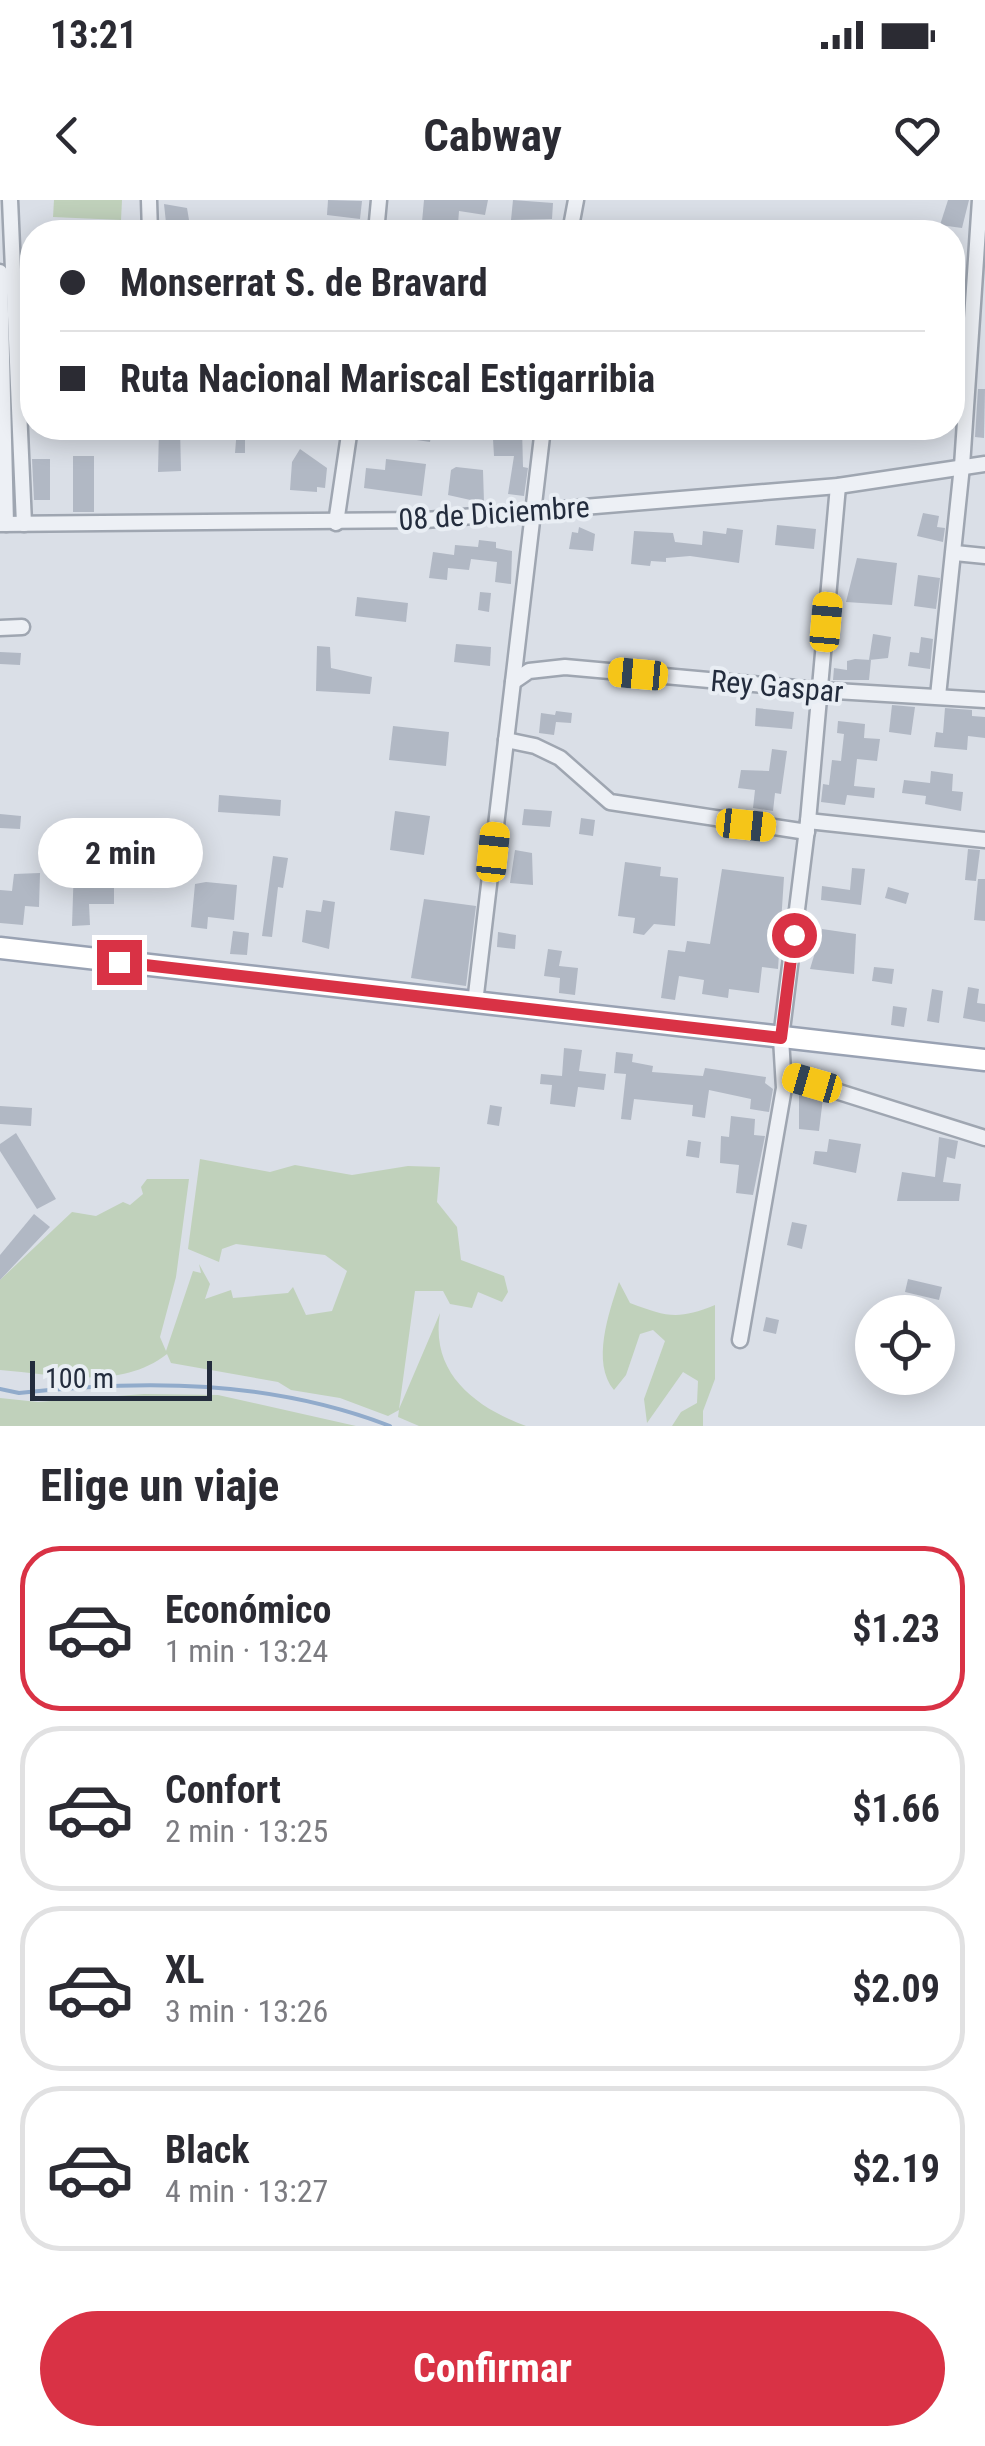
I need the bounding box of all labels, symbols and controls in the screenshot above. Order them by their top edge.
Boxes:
text: 13:21 [50,13,137,57]
icon: back [40,108,95,163]
icon: heart [890,108,945,163]
text: Cabway [423,109,562,162]
text: Monserrat S. de Bravard [120,261,488,305]
text: Ruta Nacional Mariscal Estigarribia [120,357,655,401]
street label: 08 de Diciembre [397,489,591,537]
car [808,591,844,653]
car [607,656,669,692]
street label: Rey Gaspar [709,663,845,709]
car [715,807,777,843]
callout: 2 min [36,817,202,887]
car [475,821,511,883]
text: 2 min [85,834,156,872]
route start [772,913,817,958]
route end [97,940,142,985]
car [779,1060,845,1106]
map controls [855,1295,955,1395]
button: locate [855,1295,955,1395]
scale bar [30,1356,212,1400]
text: 100 m [45,1362,114,1395]
text: Elige un viaje [40,1459,279,1512]
icon: car [45,1584,135,1674]
text: Económico [165,1588,331,1632]
text: $1.23 [852,1607,940,1651]
text: 1 min · 13:24 [165,1632,328,1670]
icon: car [45,1764,135,1854]
text: Confort [165,1768,281,1812]
text: $1.66 [852,1787,940,1831]
text: 2 min · 13:25 [165,1812,328,1850]
icon: car [45,1944,135,2034]
text: XL [165,1948,204,1992]
text: $2.09 [852,1967,940,2011]
text: 3 min · 13:26 [165,1992,328,2030]
icon: car [45,2124,135,2214]
text: Black [165,2128,249,2172]
text: $2.19 [852,2147,940,2191]
text: 4 min · 13:27 [165,2172,328,2210]
button: Confirmar [40,2311,945,2426]

